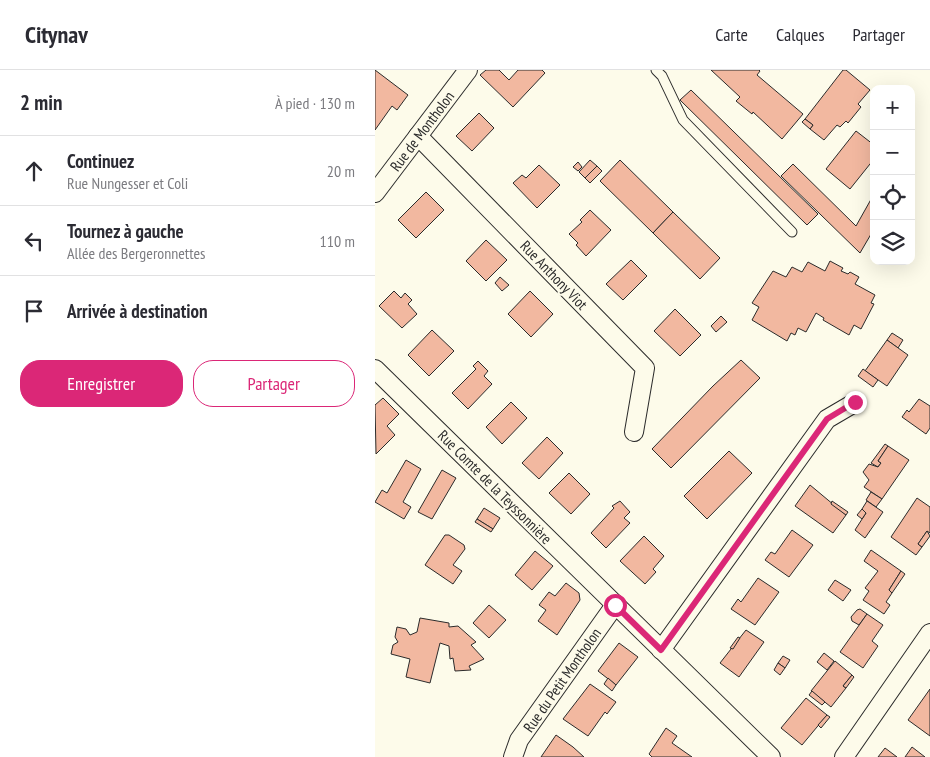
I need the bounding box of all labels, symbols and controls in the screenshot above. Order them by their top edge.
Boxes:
text: Citynav [25,19,88,50]
text: Carte [715,23,748,46]
text: Calques [776,23,825,46]
text: Partager [853,23,905,46]
map controls [870,85,915,265]
button: + [870,85,915,130]
street label: Rue de Montholon [386,87,458,175]
text: 2 min [20,89,62,116]
text: À pied · 130 m [275,93,355,113]
button: − [870,130,915,175]
text: Continuez [67,149,134,173]
icon: ahead [20,157,48,185]
text: 20 m [327,161,355,181]
text: Rue Nungesser et Coli [67,173,188,193]
button: locate [870,175,915,220]
text: Tournez à gauche [67,219,184,243]
button: layers [870,220,915,265]
icon: left [20,227,48,255]
text: 110 m [320,231,355,251]
street label: Rue Anthony Viot [516,236,592,314]
text: Allée des Bergeronnettes [67,243,206,263]
icon: arrive [20,297,48,325]
text: Arrivée à destination [67,299,208,323]
button: Enregistrer [20,360,183,407]
button: Partager [193,360,355,407]
route end [844,391,867,414]
street label: Rue Comte de la Teyssonnière [434,426,556,548]
route start [604,594,627,617]
street label: Rue du Petit Montholon [519,624,605,736]

